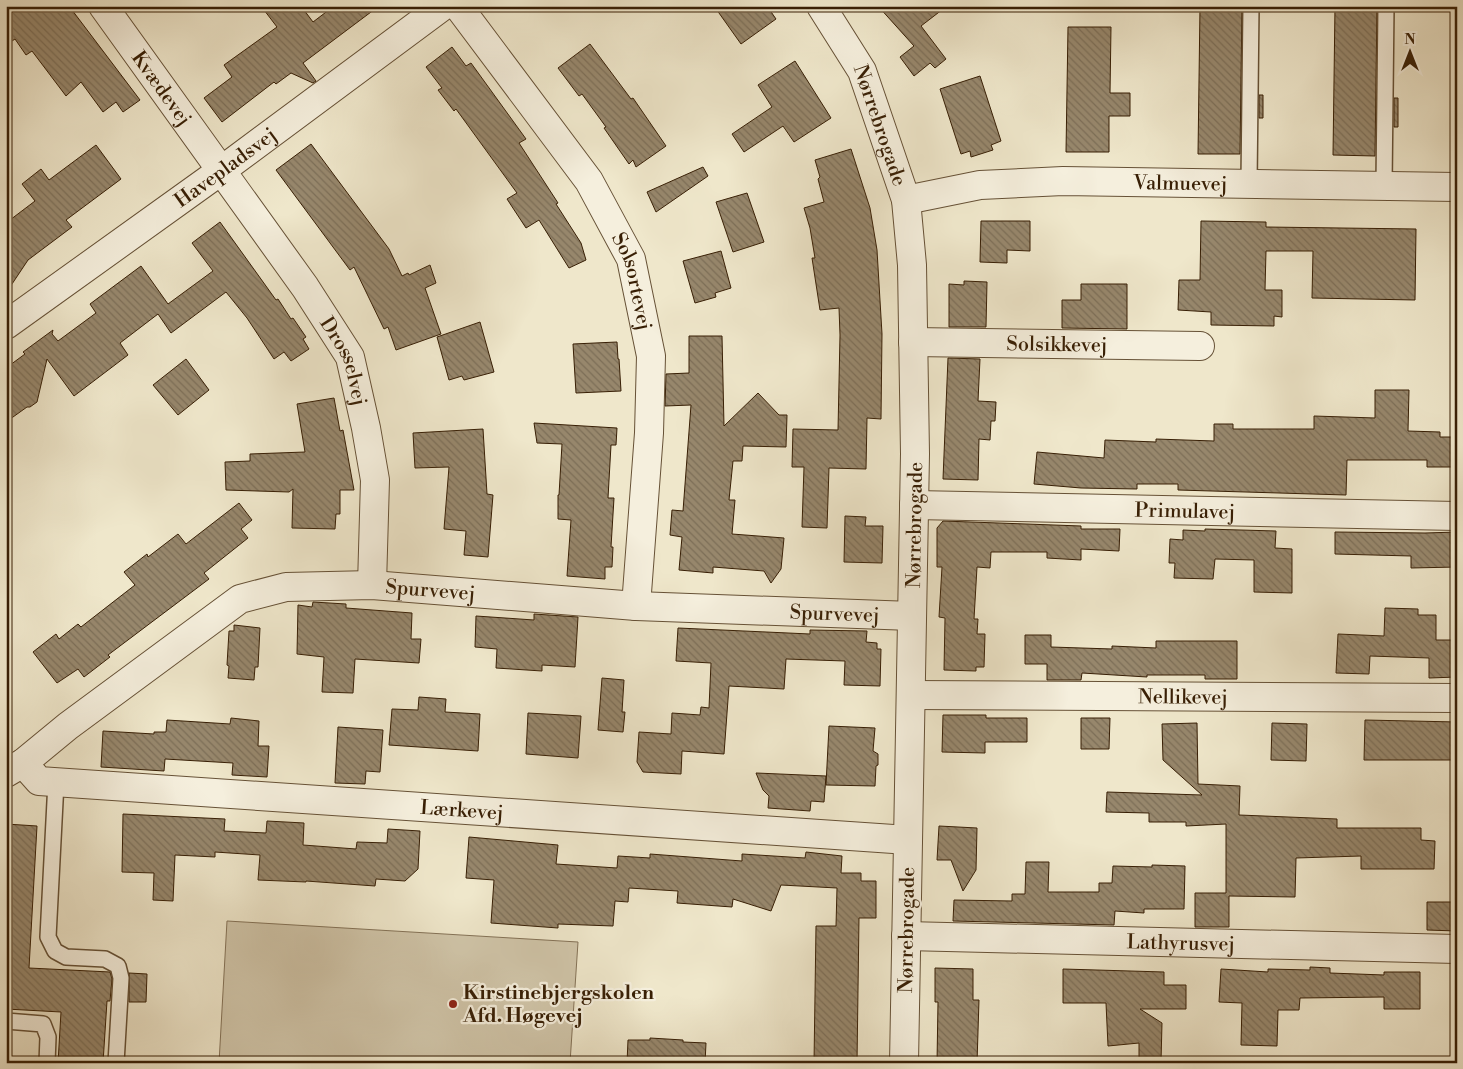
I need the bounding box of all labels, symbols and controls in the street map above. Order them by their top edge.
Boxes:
north arrow [1386,28,1436,78]
text: N [1404,31,1416,49]
street label: Kvædevej [125,46,196,131]
street label: Nørrebrogade [847,62,911,190]
street label: Havepladsvej [170,123,282,214]
street label: Valmuevej [1132,171,1228,198]
street label: Solsortevej [605,228,656,333]
street label: Drosselvej [313,312,372,408]
street label: Solsikkevej [1006,332,1108,359]
street label: Nørrebrogade [902,462,929,588]
street label: Primulavej [1134,498,1235,526]
street label: Spurvevej [385,575,476,607]
street label: Spurvevej [789,601,880,629]
street label: Nellikevej [1138,685,1228,711]
street label: Lærkevej [419,796,504,827]
street label: Nørrebrogade [894,867,921,993]
street label: Lathyrusvej [1126,930,1235,958]
place label: Kirstinebjergskolen Afd. Høgevej [462,981,655,1029]
marker: Kirstinebjergskolen Afd. Høgevej [447,998,459,1010]

